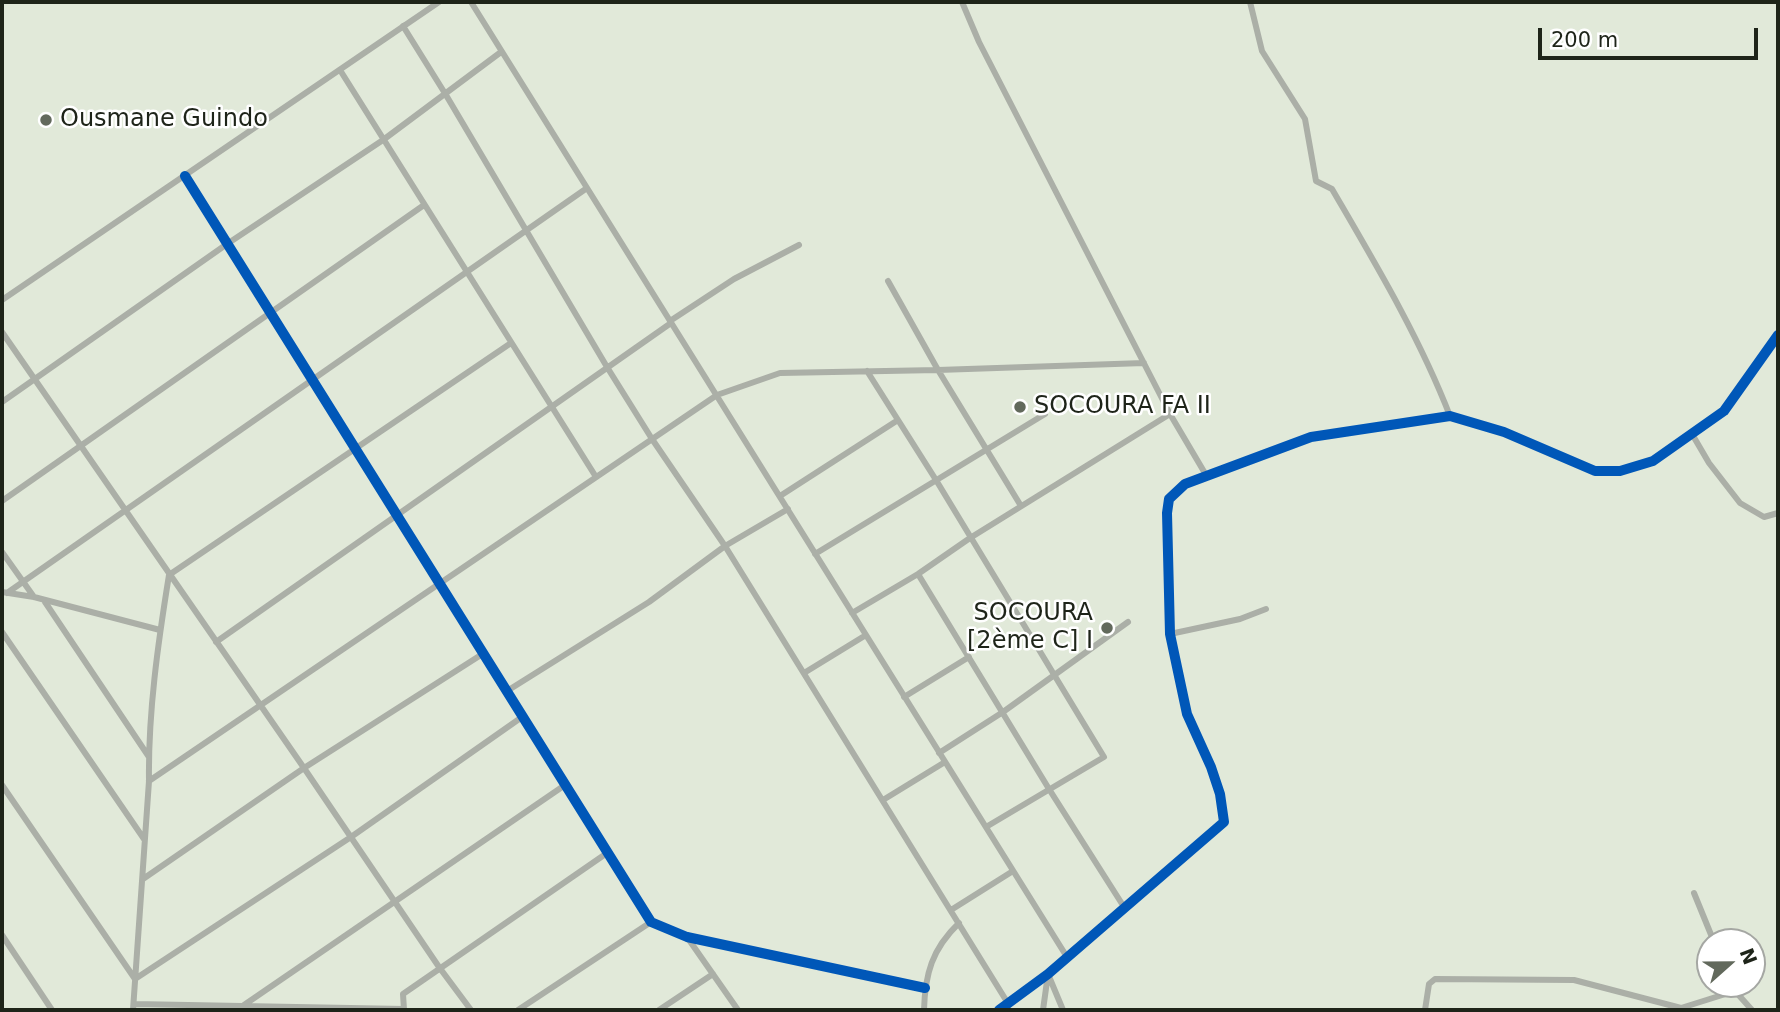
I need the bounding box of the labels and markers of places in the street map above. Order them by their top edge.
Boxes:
place label: Ousmane Guindo [60,106,268,134]
marker: Ousmane Guindo [38,112,54,128]
place label: SOCOURA FA II [1034,393,1211,421]
marker: SOCOURA FA II [1012,399,1028,415]
place label: SOCOURA [2ème C] I [967,600,1093,656]
marker: SOCOURA [2ème C] I [1099,620,1115,636]

